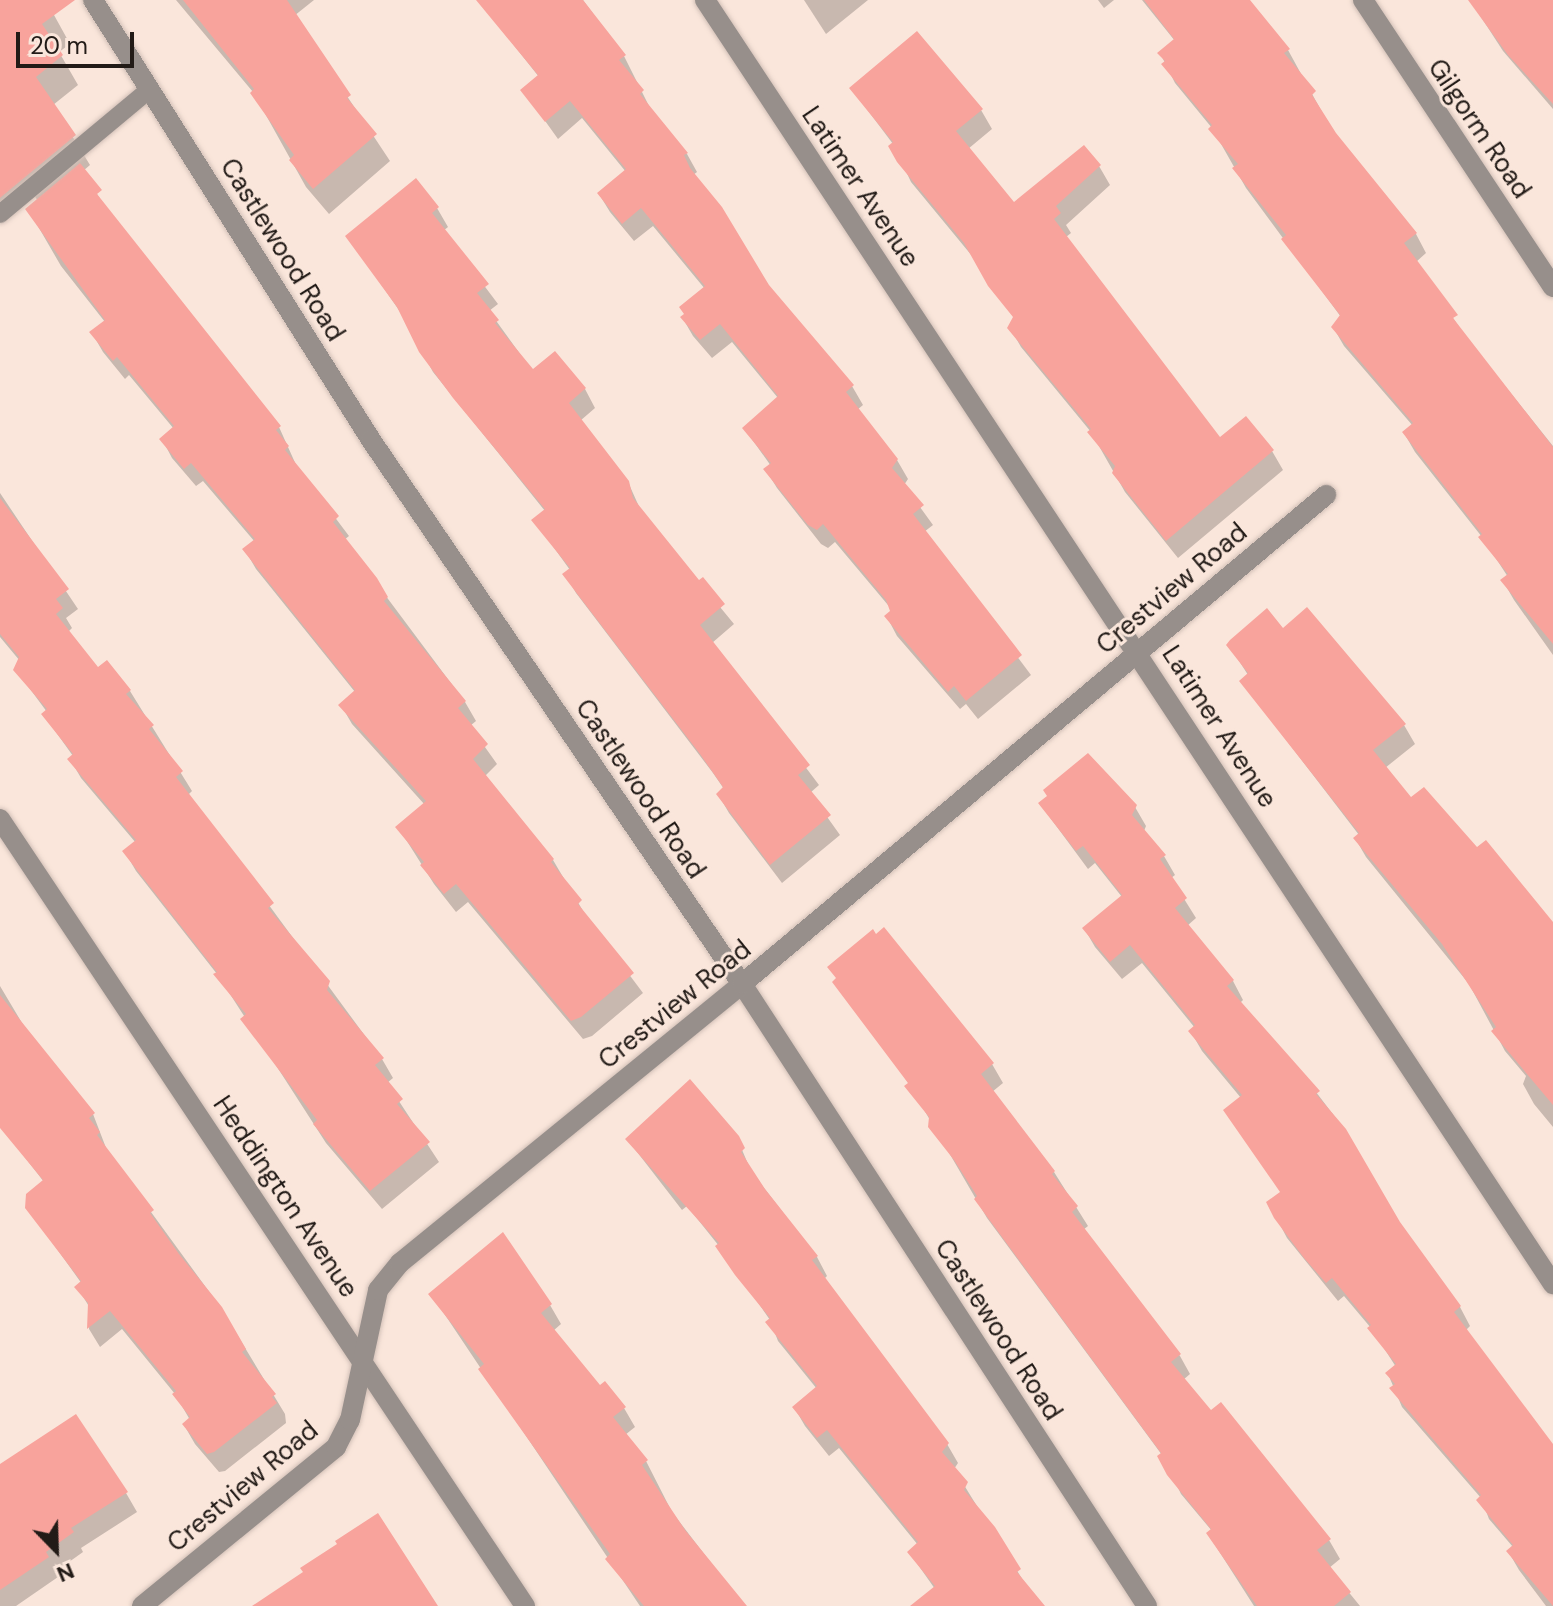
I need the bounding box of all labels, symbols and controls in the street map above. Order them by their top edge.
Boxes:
scale bar [20,16,138,66]
text: 20 m [30,30,88,61]
street label: Gilgorm Road [1421,53,1537,205]
street label: Latimer Avenue [795,101,925,273]
street label: Castlewood Road [213,153,351,347]
street label: Crestview Road [1090,517,1254,661]
street label: Latimer Avenue [1155,640,1283,814]
street label: Castlewood Road [569,693,711,885]
street label: Crestview Road [593,934,757,1076]
street label: Heddington Avenue [206,1090,364,1304]
street label: Castlewood Road [928,1234,1068,1426]
street label: Crestview Road [161,1415,325,1559]
north arrow [16,1510,96,1590]
text: N [53,1556,79,1589]

